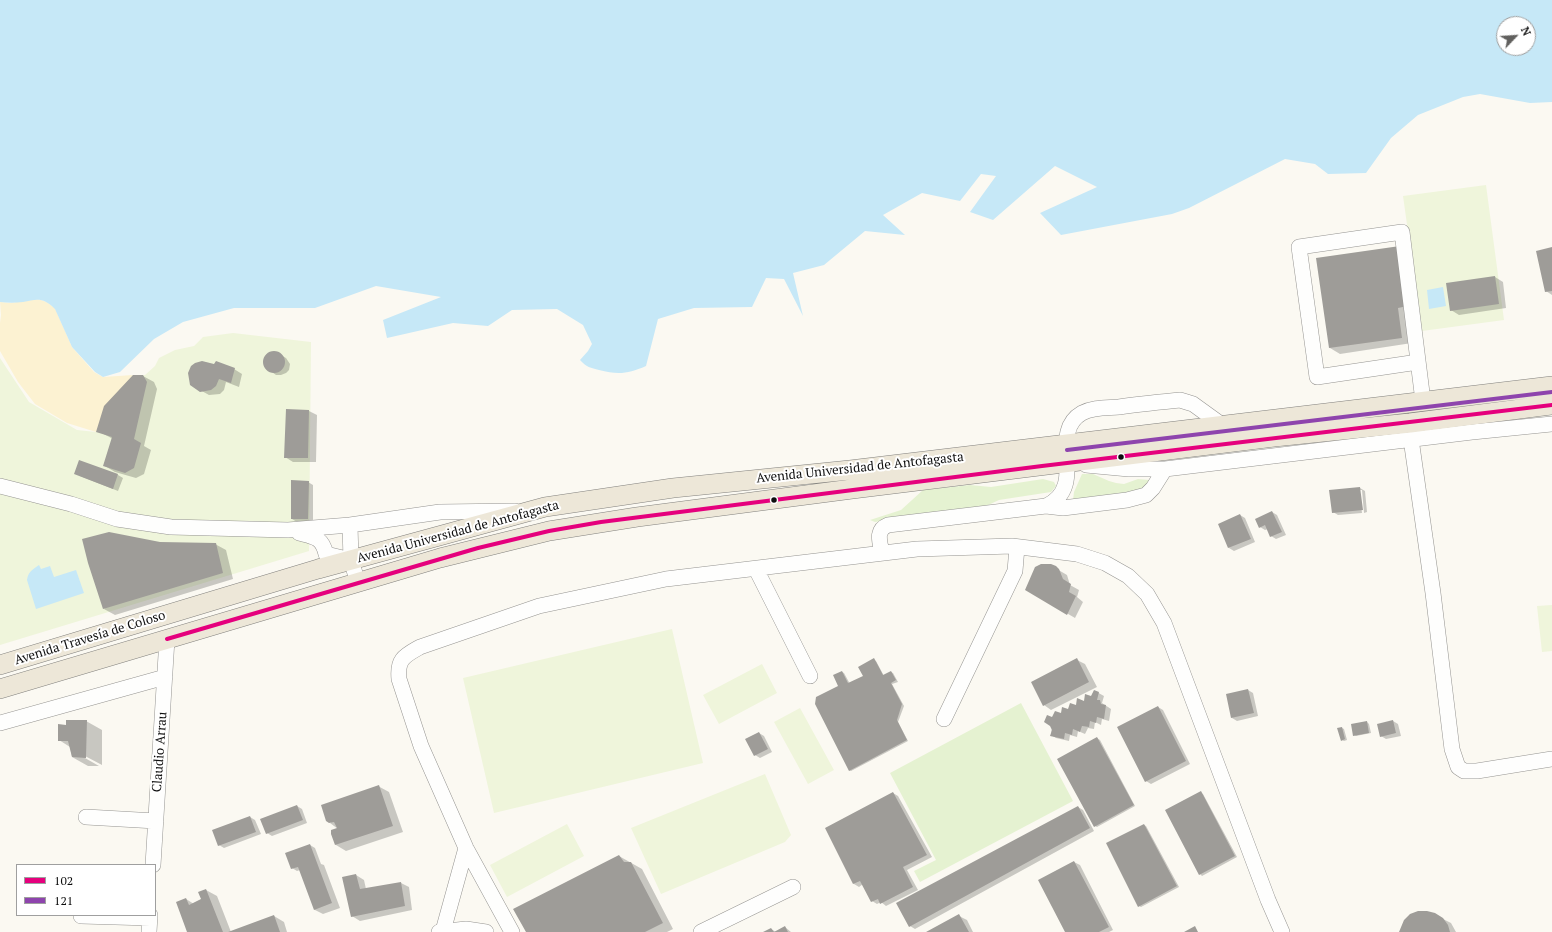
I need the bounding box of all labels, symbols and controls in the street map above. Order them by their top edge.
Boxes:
north arrow [1496,16,1536,56]
text: N [1518,25,1534,38]
street label: Avenida Universidad de Antofagasta [756,449,964,487]
unlabelled marker [1116,452,1126,462]
unlabelled marker [769,495,779,505]
street label: Avenida Universidad de Antofagasta [355,498,561,566]
street label: Avenida Travesía de Coloso [13,608,167,668]
street label: Claudio Arrau [149,711,171,793]
legend [16,864,156,916]
text: 102 [54,873,73,888]
text: 121 [54,893,73,908]

